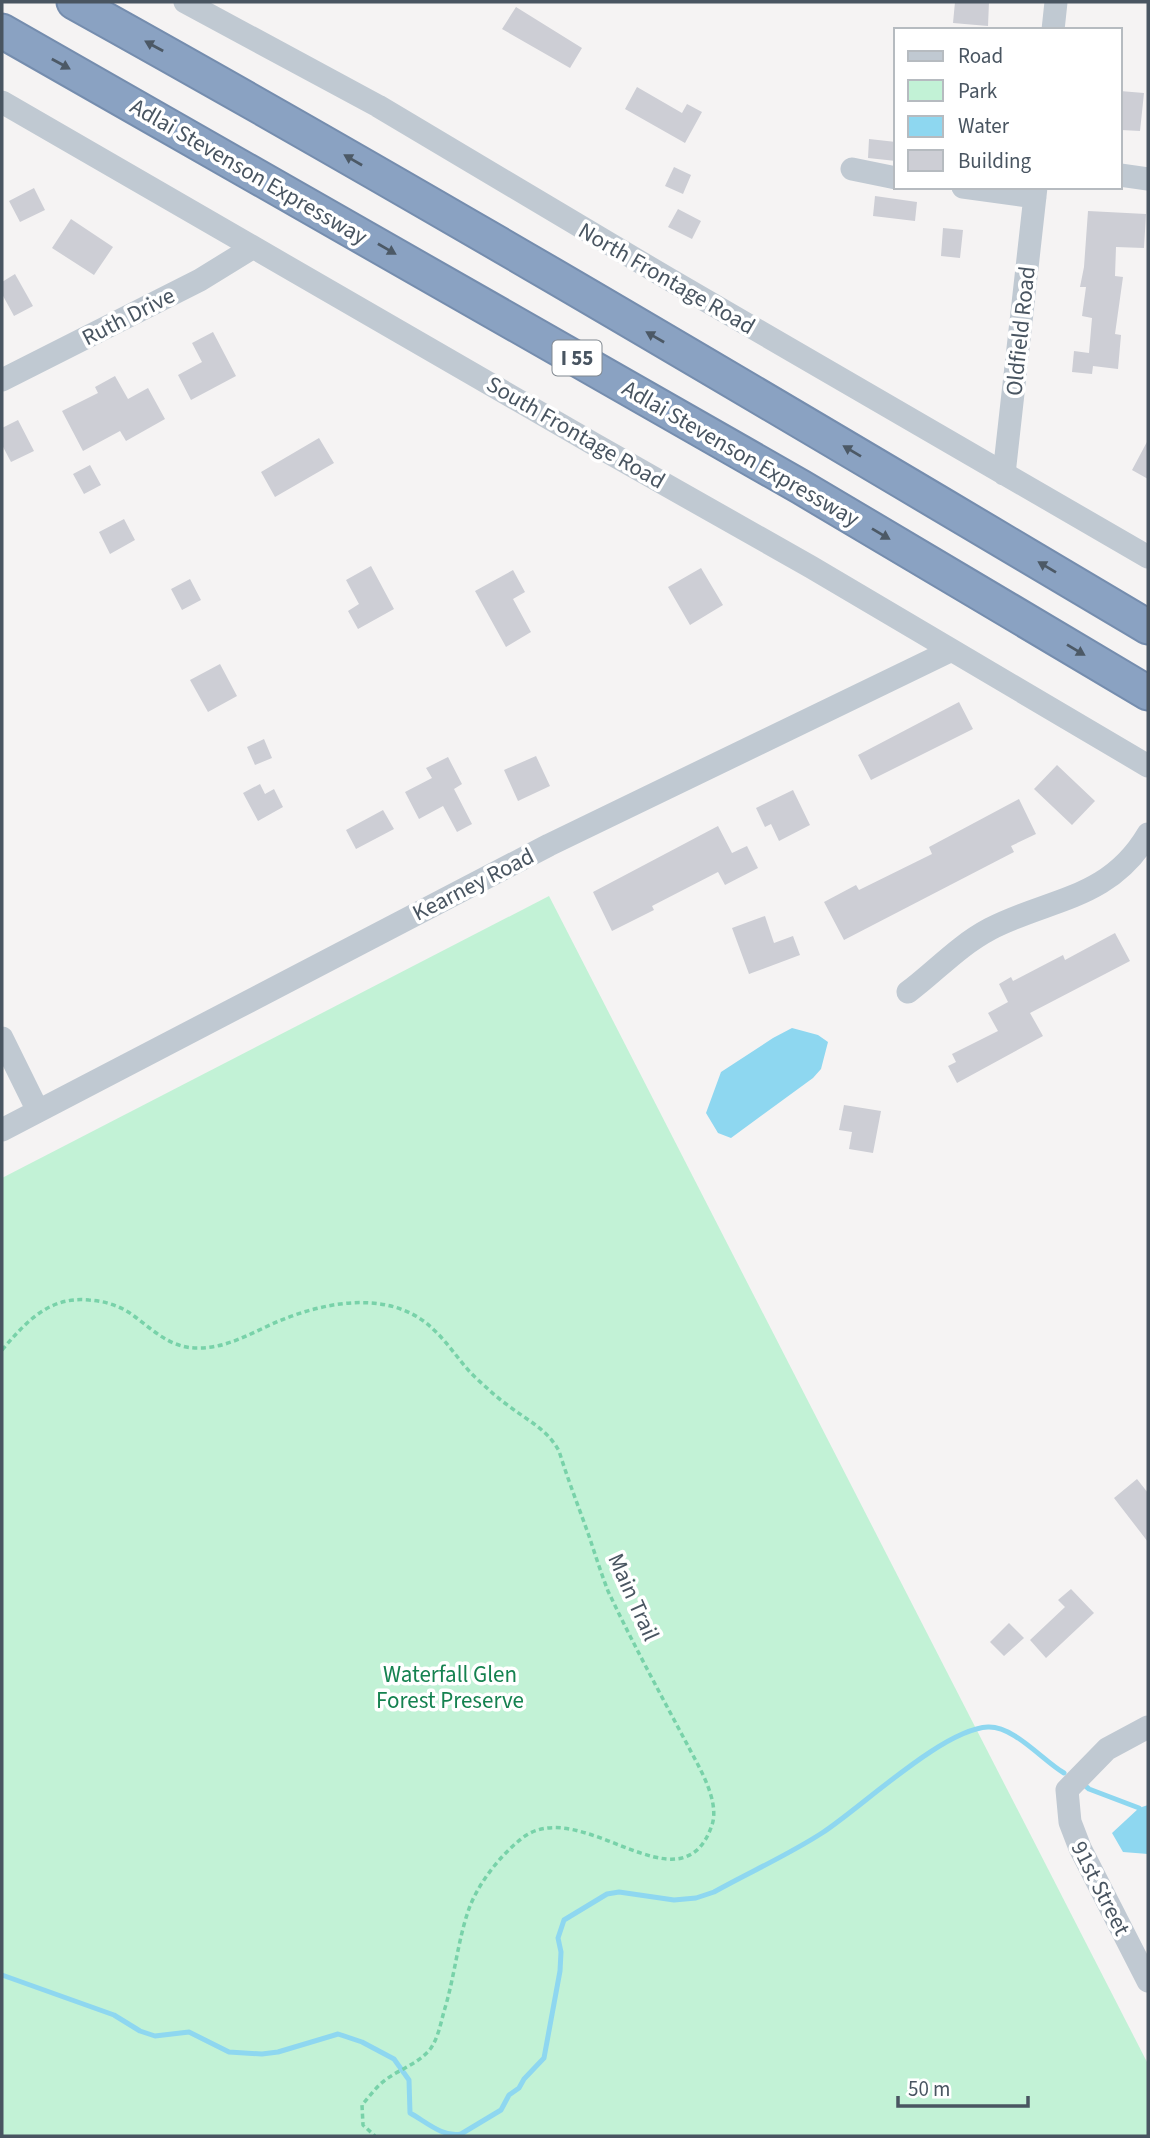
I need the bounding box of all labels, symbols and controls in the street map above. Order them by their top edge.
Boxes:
legend [894,28,1122,189]
one-way arrow [145,40,164,52]
text: Road [958,41,1003,71]
one-way arrow [52,58,71,70]
text: Park [958,76,998,106]
street label: Adlai Stevenson Expressway [124,90,374,253]
text: Water [958,111,1010,141]
text: Building [958,146,1032,176]
one-way arrow [343,155,363,167]
street label: North Frontage Road [572,214,761,343]
one-way arrow [377,243,396,256]
street label: Oldfield Road [997,265,1044,398]
street label: Ruth Drive [76,279,180,354]
one-way arrow [646,330,665,343]
road number: I 55 [552,340,602,376]
street label: South Frontage Road [480,368,671,497]
street label: Adlai Stevenson Expressway [616,372,866,535]
one-way arrow [842,445,861,457]
one-way arrow [871,528,890,540]
one-way arrow [1038,561,1057,574]
one-way arrow [1067,644,1086,657]
street label: Kearney Road [407,840,540,929]
street label: Main Trail [600,1548,668,1646]
park label: Waterfall Glen Forest Preserve [376,1658,524,1717]
street label: 91st Street [1063,1835,1139,1941]
scale bar [898,2064,1028,2108]
text: 50 m [908,2074,950,2104]

